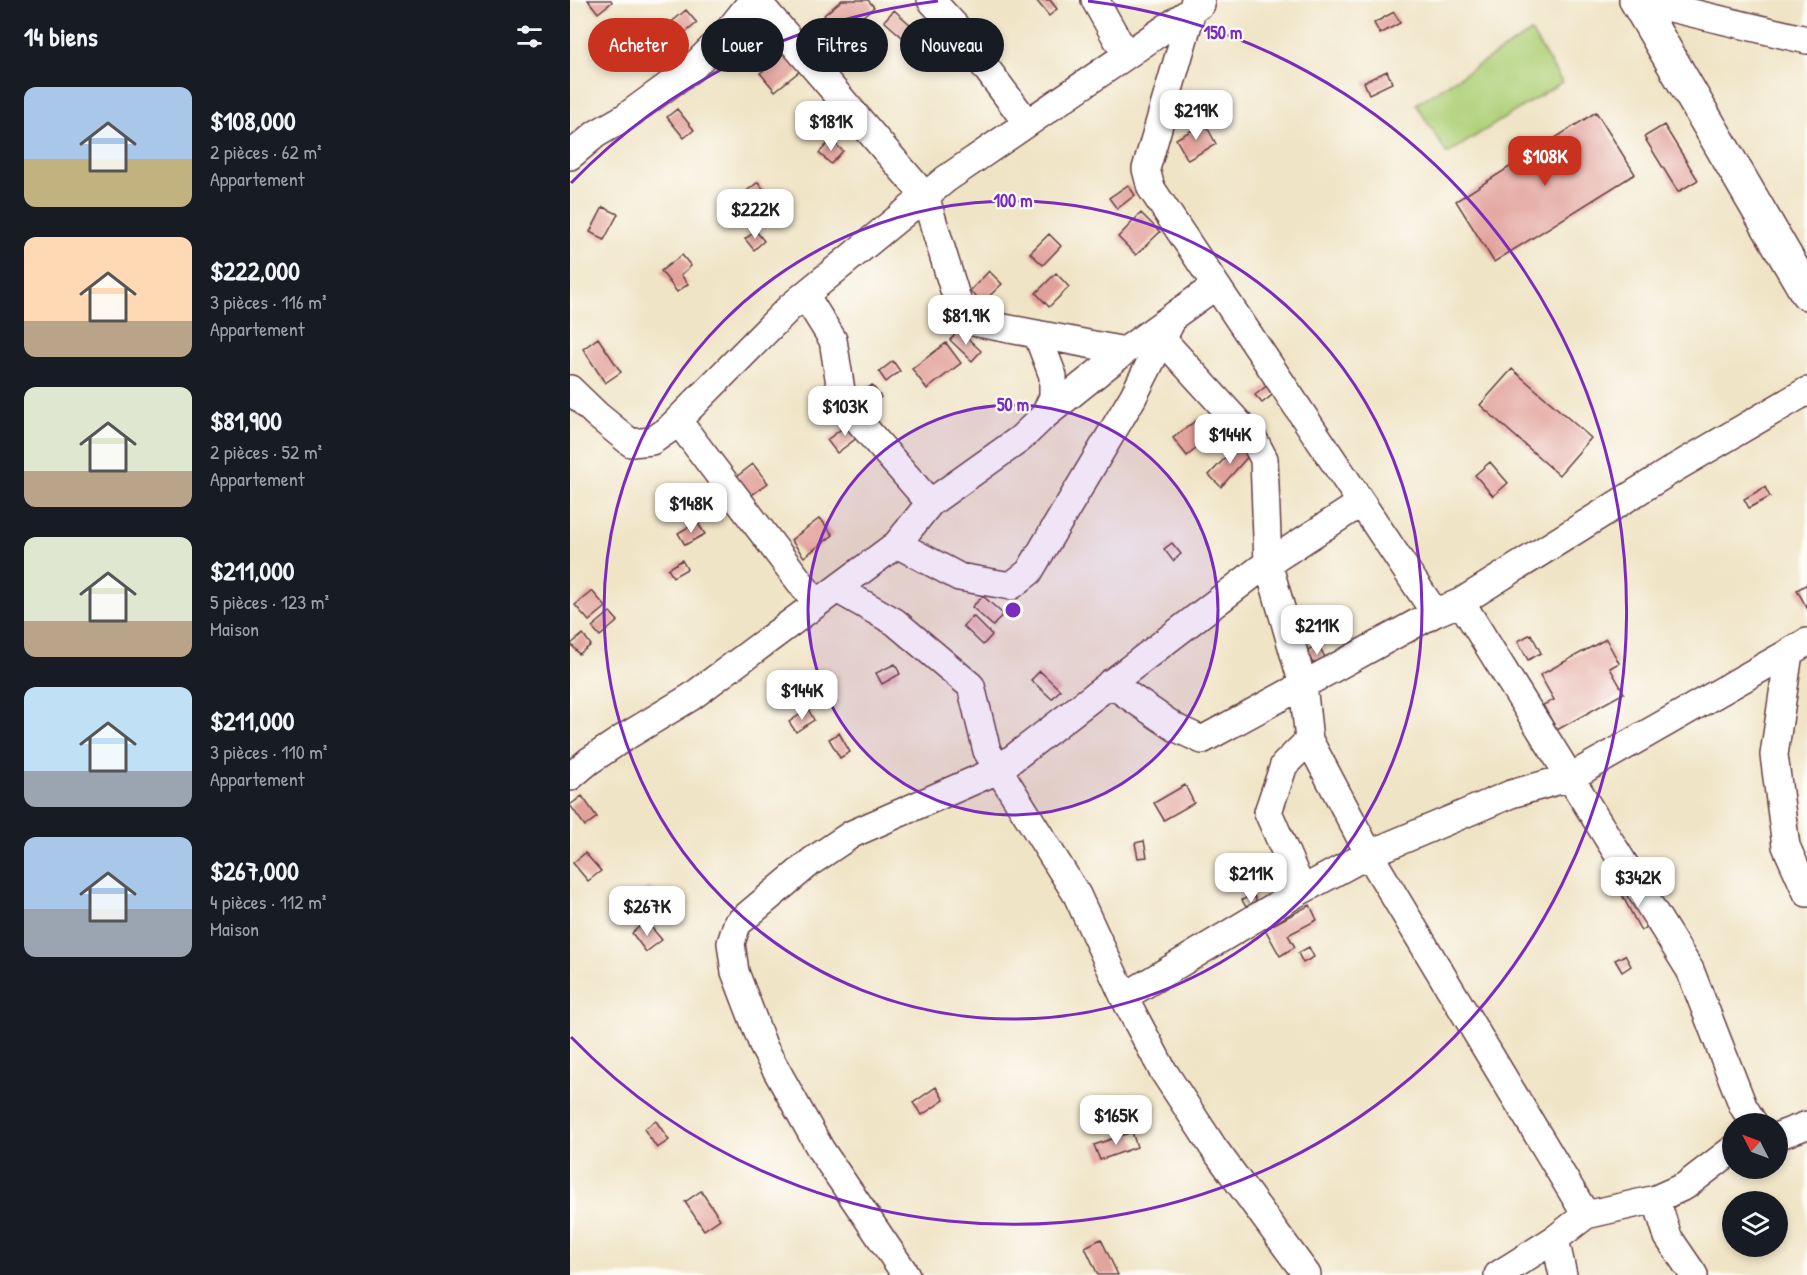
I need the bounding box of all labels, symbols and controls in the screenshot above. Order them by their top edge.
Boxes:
chip: Acheter [588,18,689,72]
chip: Louer [701,18,784,72]
chip: Filtres [796,18,888,72]
chip: Nouveau [900,18,1004,72]
text: 14 biens [24,19,98,54]
icon: filters [513,20,546,53]
text: 150 m [1204,20,1242,45]
pin: $219K [1154,90,1238,141]
text: $219K [1174,96,1218,123]
pin: $181K [789,101,873,152]
text: $108,000 [210,103,296,138]
text: $181K [809,107,853,134]
icon: home [72,111,144,183]
pin: $108K [1503,136,1587,187]
text: 2 pièces · 62 m² [210,138,322,165]
text: $108K [1522,142,1568,169]
text: Appartement [210,165,305,192]
text: 100 m [993,188,1033,213]
pin: $222K [713,189,797,240]
text: $222K [731,195,779,222]
text: $222,000 [210,253,300,288]
icon: home [72,261,144,333]
text: 3 pièces · 116 m² [210,288,326,315]
pin: $81.9K [917,295,1015,346]
text: $81.9K [942,301,990,328]
text: Appartement [210,315,305,342]
pin: $103K [803,386,887,437]
text: $103K [822,392,868,419]
text: 50 m [997,392,1029,417]
text: $81,900 [210,403,282,438]
icon: home [72,411,144,483]
pin: $144K [1188,414,1272,465]
text: $144K [1209,420,1251,447]
text: 2 pièces · 52 m² [210,438,322,465]
text: Appartement [210,465,305,492]
pin: $148K [649,483,733,534]
text: $148K [669,489,713,516]
text: $211,000 [210,553,294,588]
icon: home [72,561,144,633]
text: 5 pièces · 123 m² [210,588,329,615]
centre of rings [1003,600,1023,620]
pin: $211K [1275,605,1359,656]
text: $211K [1295,611,1339,638]
text: Maison [210,615,259,642]
pin: $144K [760,670,844,721]
text: $144K [781,676,823,703]
text: $211,000 [210,703,294,738]
icon: home [72,711,144,783]
text: 3 pièces · 110 m² [210,738,327,765]
text: Appartement [210,765,305,792]
text: $267,000 [210,853,299,888]
pin: $211K [1209,853,1293,904]
pin: $342K [1596,857,1680,908]
text: $211K [1229,859,1273,886]
icon: home [72,861,144,933]
text: $342K [1615,863,1661,890]
pin: $267K [605,886,689,937]
text: 4 pièces · 112 m² [210,888,326,915]
text: $267K [623,892,671,919]
text: Maison [210,915,259,942]
pin: $165K [1074,1095,1158,1146]
text: $165K [1094,1101,1138,1128]
north arrow [1722,1113,1788,1179]
map controls [1722,1113,1788,1257]
button: layers [1722,1191,1788,1257]

